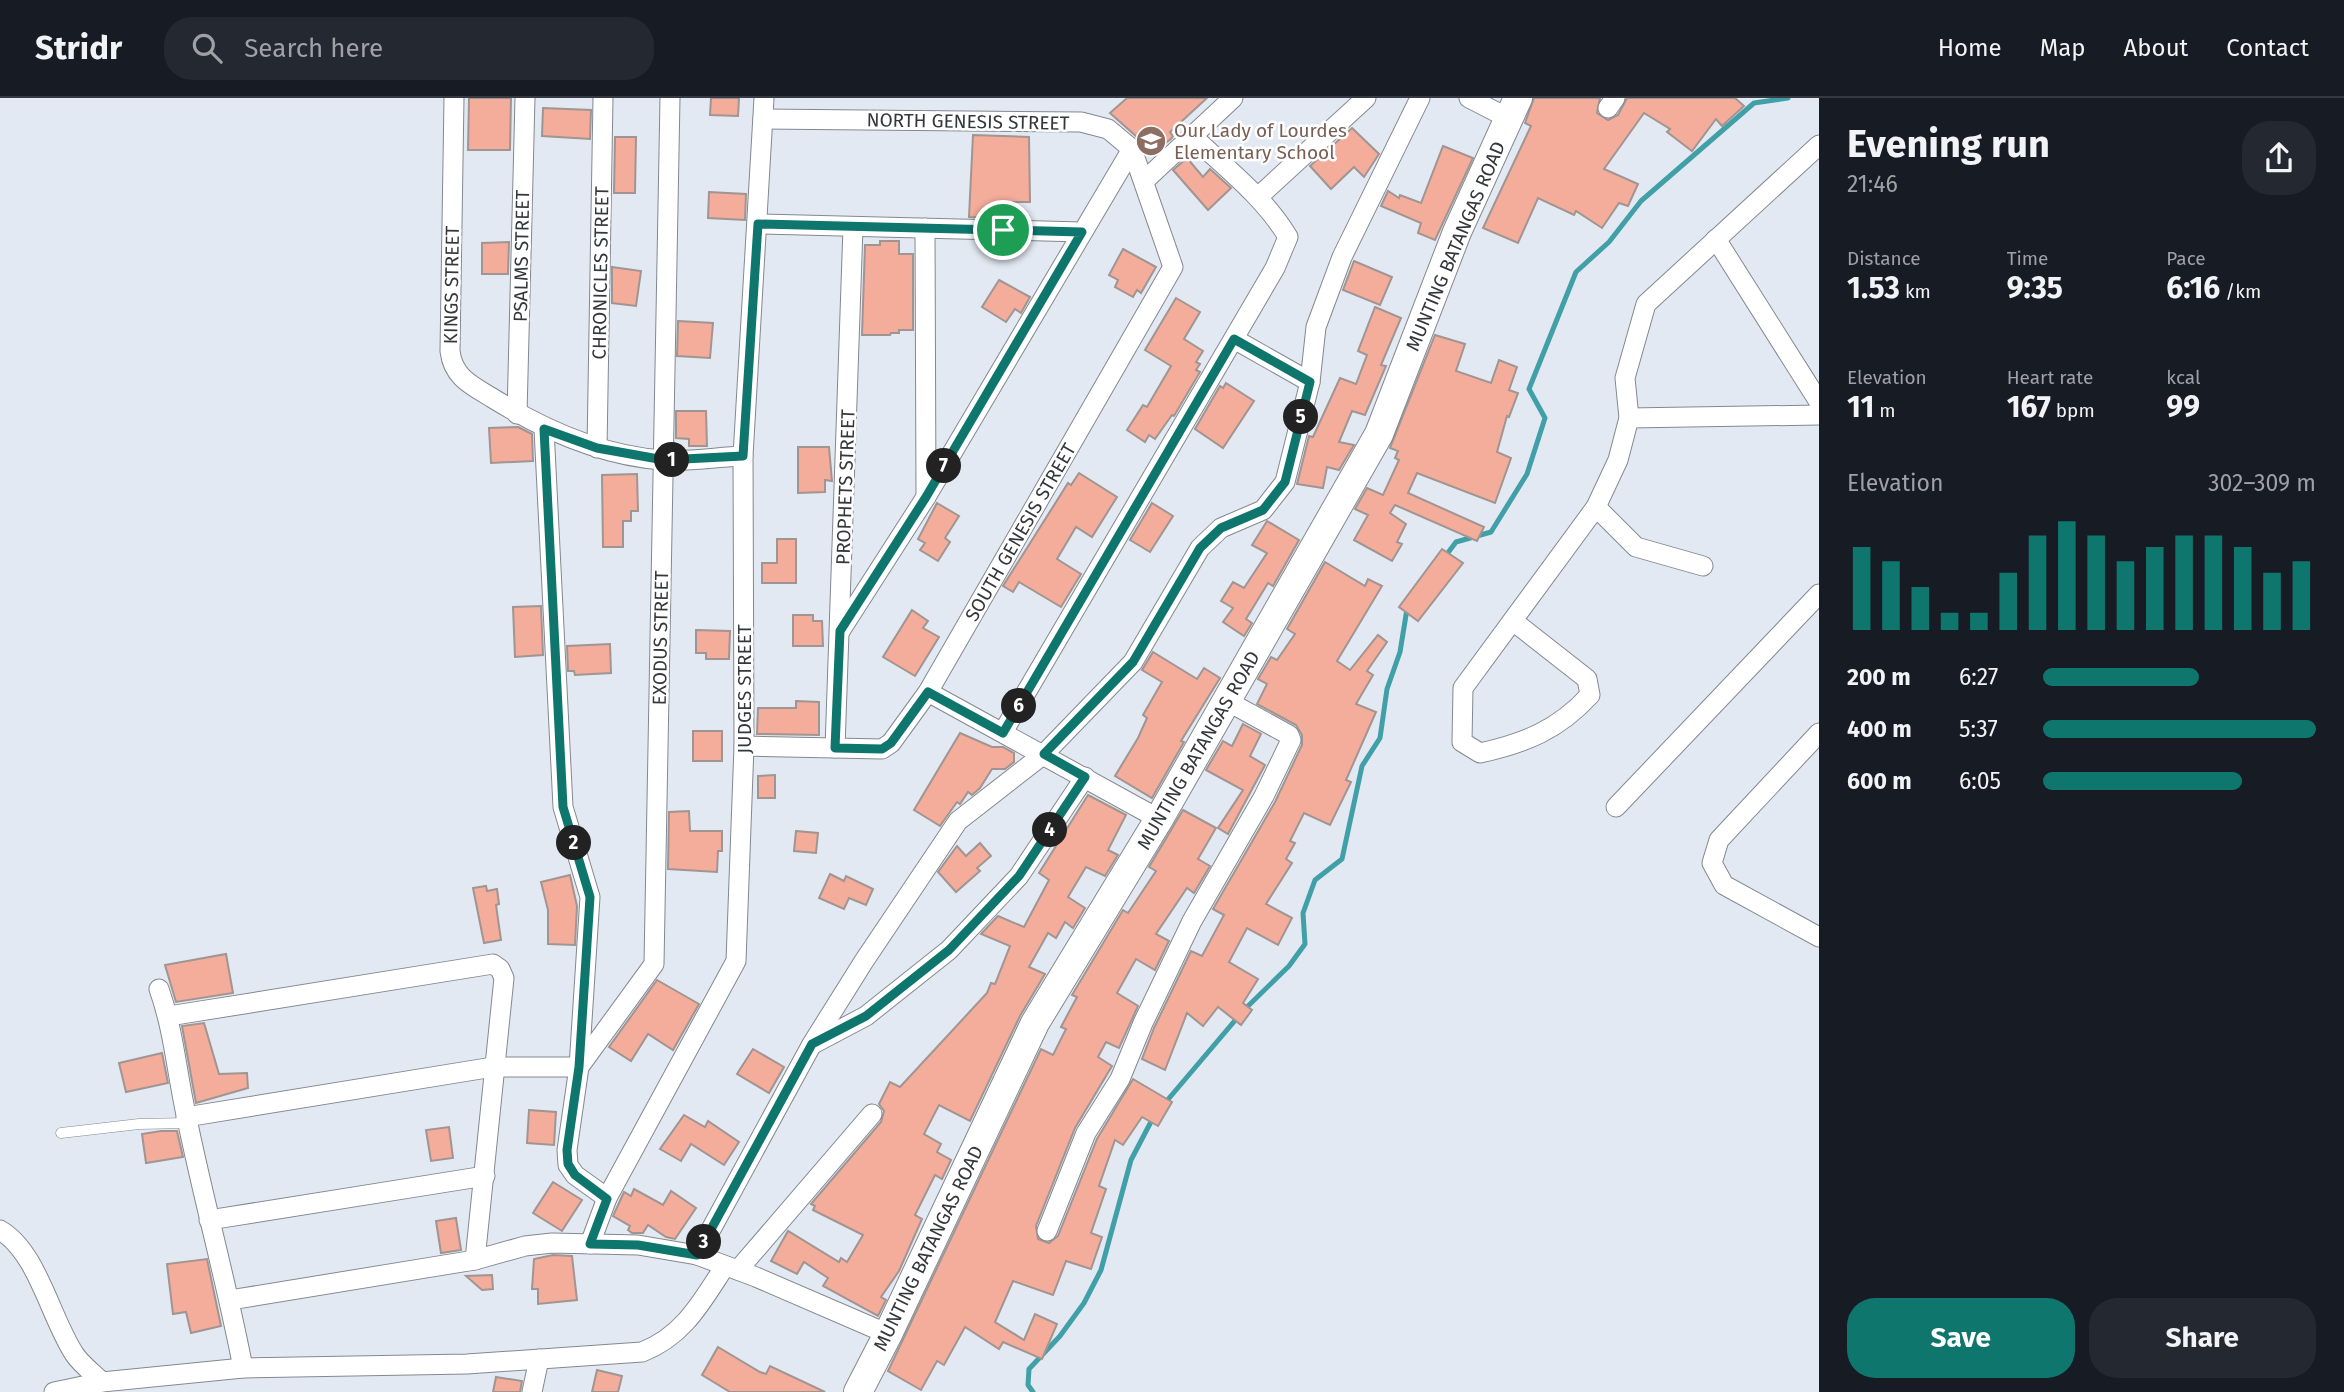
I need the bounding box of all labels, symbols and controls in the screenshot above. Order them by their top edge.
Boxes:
search box [164,17,654,80]
text: Stridr [35,28,122,68]
icon: search [188,29,226,67]
text: Search here [244,33,383,64]
text: Home [1938,34,2002,62]
text: Map [2040,34,2086,62]
text: About [2124,34,2188,62]
text: Contact [2226,34,2309,62]
street label: NORTH GENESIS STREET [866,108,1070,135]
place label: Our Lady of Lourdes Elementary School [1174,119,1347,164]
text: Evening run [1847,121,2050,167]
button: share [2242,121,2316,195]
school or university icon: Our Lady of Lourdes Elementary School [1134,124,1168,158]
street label: MUNTING BATANGAS ROAD [1401,138,1510,355]
text: 21:46 [1847,170,1898,198]
street label: CHRONICLES STREET [587,186,614,360]
street label: PSALMS STREET [509,189,534,322]
pin [973,200,1033,260]
icon: arrive [984,211,1022,249]
street label: KINGS STREET [439,225,464,344]
text: Distance [1847,247,1921,270]
text: Time [2007,247,2048,270]
text: Pace [2166,247,2206,270]
text: 1.53 [1847,270,1900,306]
text: 9:35 [2007,270,2063,306]
text: 6:16 [2166,270,2220,306]
text: km [1900,280,1931,303]
text: /km [2220,280,2261,303]
text: Elevation [1847,366,1927,389]
text: Heart rate [2007,366,2093,389]
text: kcal [2166,366,2201,389]
text: 11 [1847,389,1874,425]
text: 167 [2007,389,2051,425]
text: 99 [2166,389,2200,425]
text: m [1874,399,1896,422]
text: bpm [2051,399,2095,422]
pin: 5 [1284,400,1318,434]
text: 5 [1295,405,1306,428]
street label: PROPHETS STREET [831,409,860,565]
street label: SOUTH GENESIS STREET [960,439,1081,625]
pin: 1 [654,442,690,478]
text: 1 [667,448,676,471]
pin: 7 [926,448,962,484]
text: 7 [939,454,948,477]
text: Elevation [1847,469,1943,497]
text: 302–309 m [2208,469,2316,497]
street label: EXODUS STREET [648,570,673,706]
street label: JUDGES STREET [733,624,756,754]
street label: MUNTING BATANGAS ROAD [1132,647,1265,854]
text: 200 m [1847,663,1911,691]
text: 6:27 [1959,663,1998,691]
pin: 6 [1002,688,1036,724]
text: 6 [1013,694,1024,717]
text: 400 m [1847,715,1912,743]
text: 5:37 [1959,715,1998,743]
text: 600 m [1847,767,1912,795]
text: 6:05 [1959,767,2001,795]
pin: 4 [1032,812,1068,848]
text: 4 [1044,818,1055,841]
pin: 2 [556,826,592,860]
text: 2 [569,831,578,854]
street label: MUNTING BATANGAS ROAD [869,1142,988,1355]
pin: 3 [686,1224,722,1260]
text: 3 [699,1230,708,1253]
button: Save [1847,1298,2075,1378]
button: Share [2089,1298,2316,1378]

